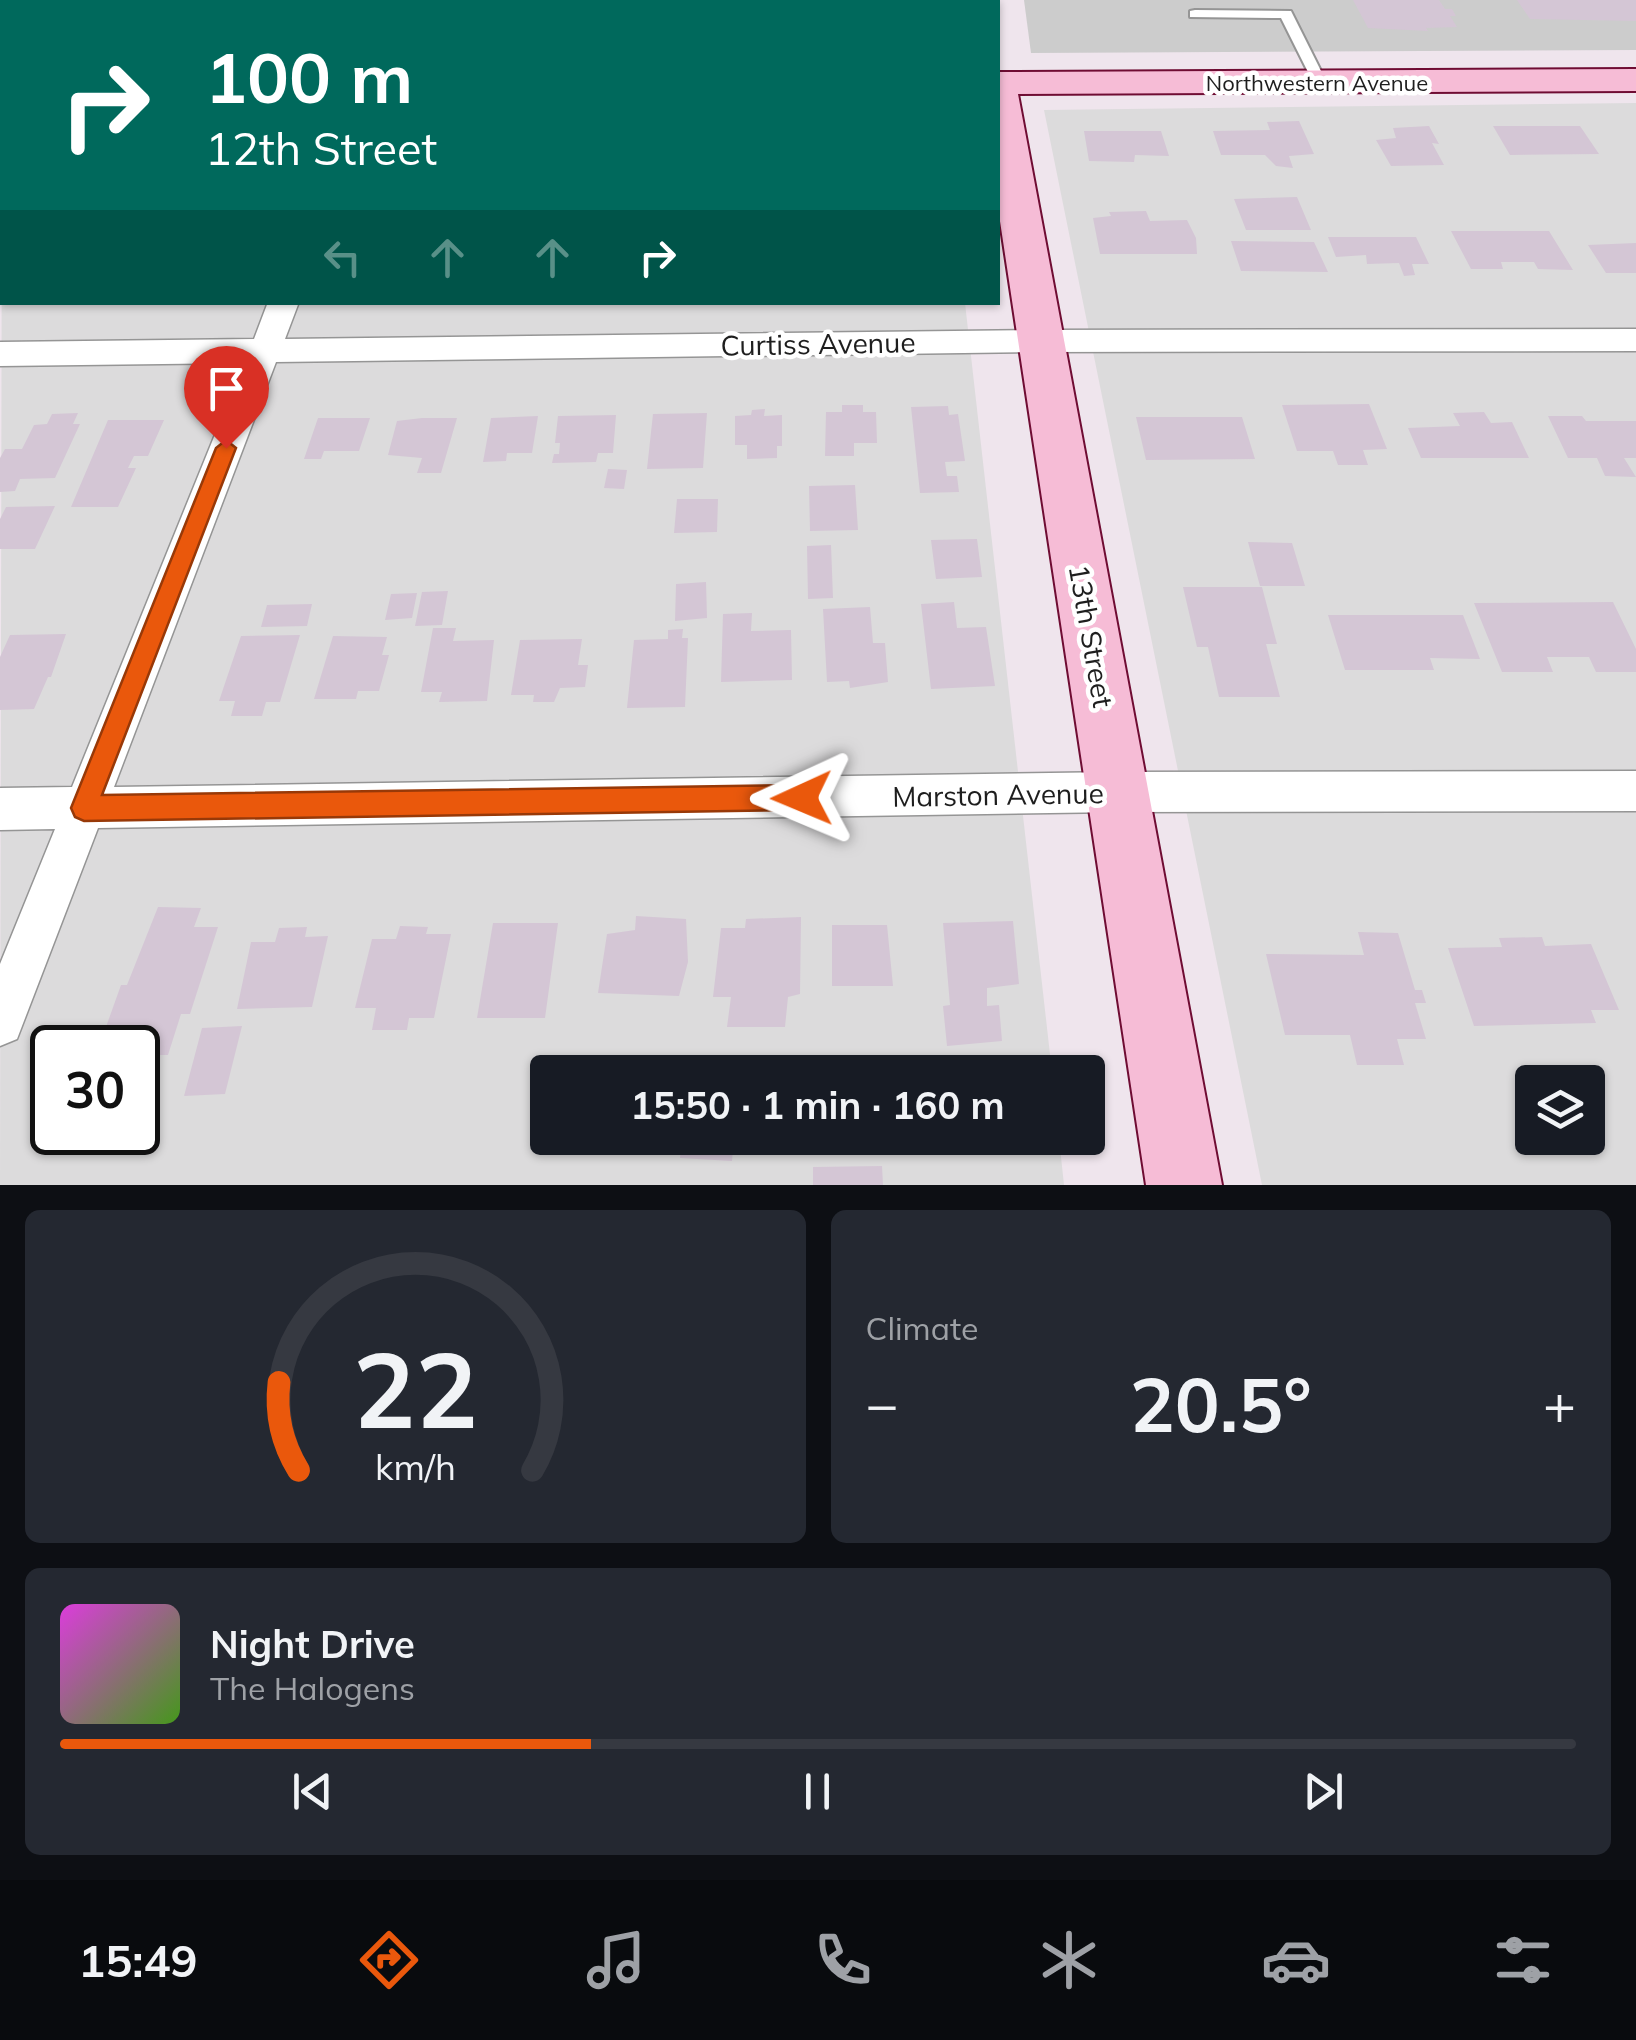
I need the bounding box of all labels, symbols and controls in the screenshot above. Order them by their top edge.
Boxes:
text: 100 m [205,33,413,121]
icon: right [40,40,170,170]
street label: Northwestern Avenue [1206,69,1428,97]
text: 12th Street [205,120,437,176]
icon: left [315,230,370,285]
icon: ahead [420,230,475,285]
icon: ahead [525,230,580,285]
icon: right [630,230,685,285]
street label: Curtiss Avenue [720,324,916,363]
pin [184,346,269,449]
icon: arrive [199,361,254,416]
street label: 13th Street [1062,562,1121,710]
position arrow [750,746,854,850]
street label: Marston Avenue [892,775,1104,814]
speed limit sign: 30 [30,1025,160,1155]
map controls [1515,1065,1605,1155]
button: layers [1515,1065,1605,1155]
text: 15:50 · 1 min · 160 m [630,1081,1005,1129]
text: Climate [866,1308,978,1348]
text: 22 [353,1323,478,1454]
text: 20.5° [1130,1357,1312,1451]
text: − [866,1369,899,1438]
text: + [1543,1369,1576,1438]
text: km/h [375,1444,456,1489]
text: Night Drive [210,1620,415,1668]
text: The Halogens [210,1668,415,1708]
icon: previous [285,1764,340,1819]
icon: pause [790,1764,845,1819]
icon: next [1296,1764,1351,1819]
icon: directions [354,1925,424,1995]
icon: music [581,1925,651,1995]
icon: phone [808,1925,878,1995]
icon: climate [1034,1925,1104,1995]
icon: car [1261,1925,1331,1995]
icon: filters [1488,1925,1558,1995]
text: 15:49 [78,1932,198,1988]

